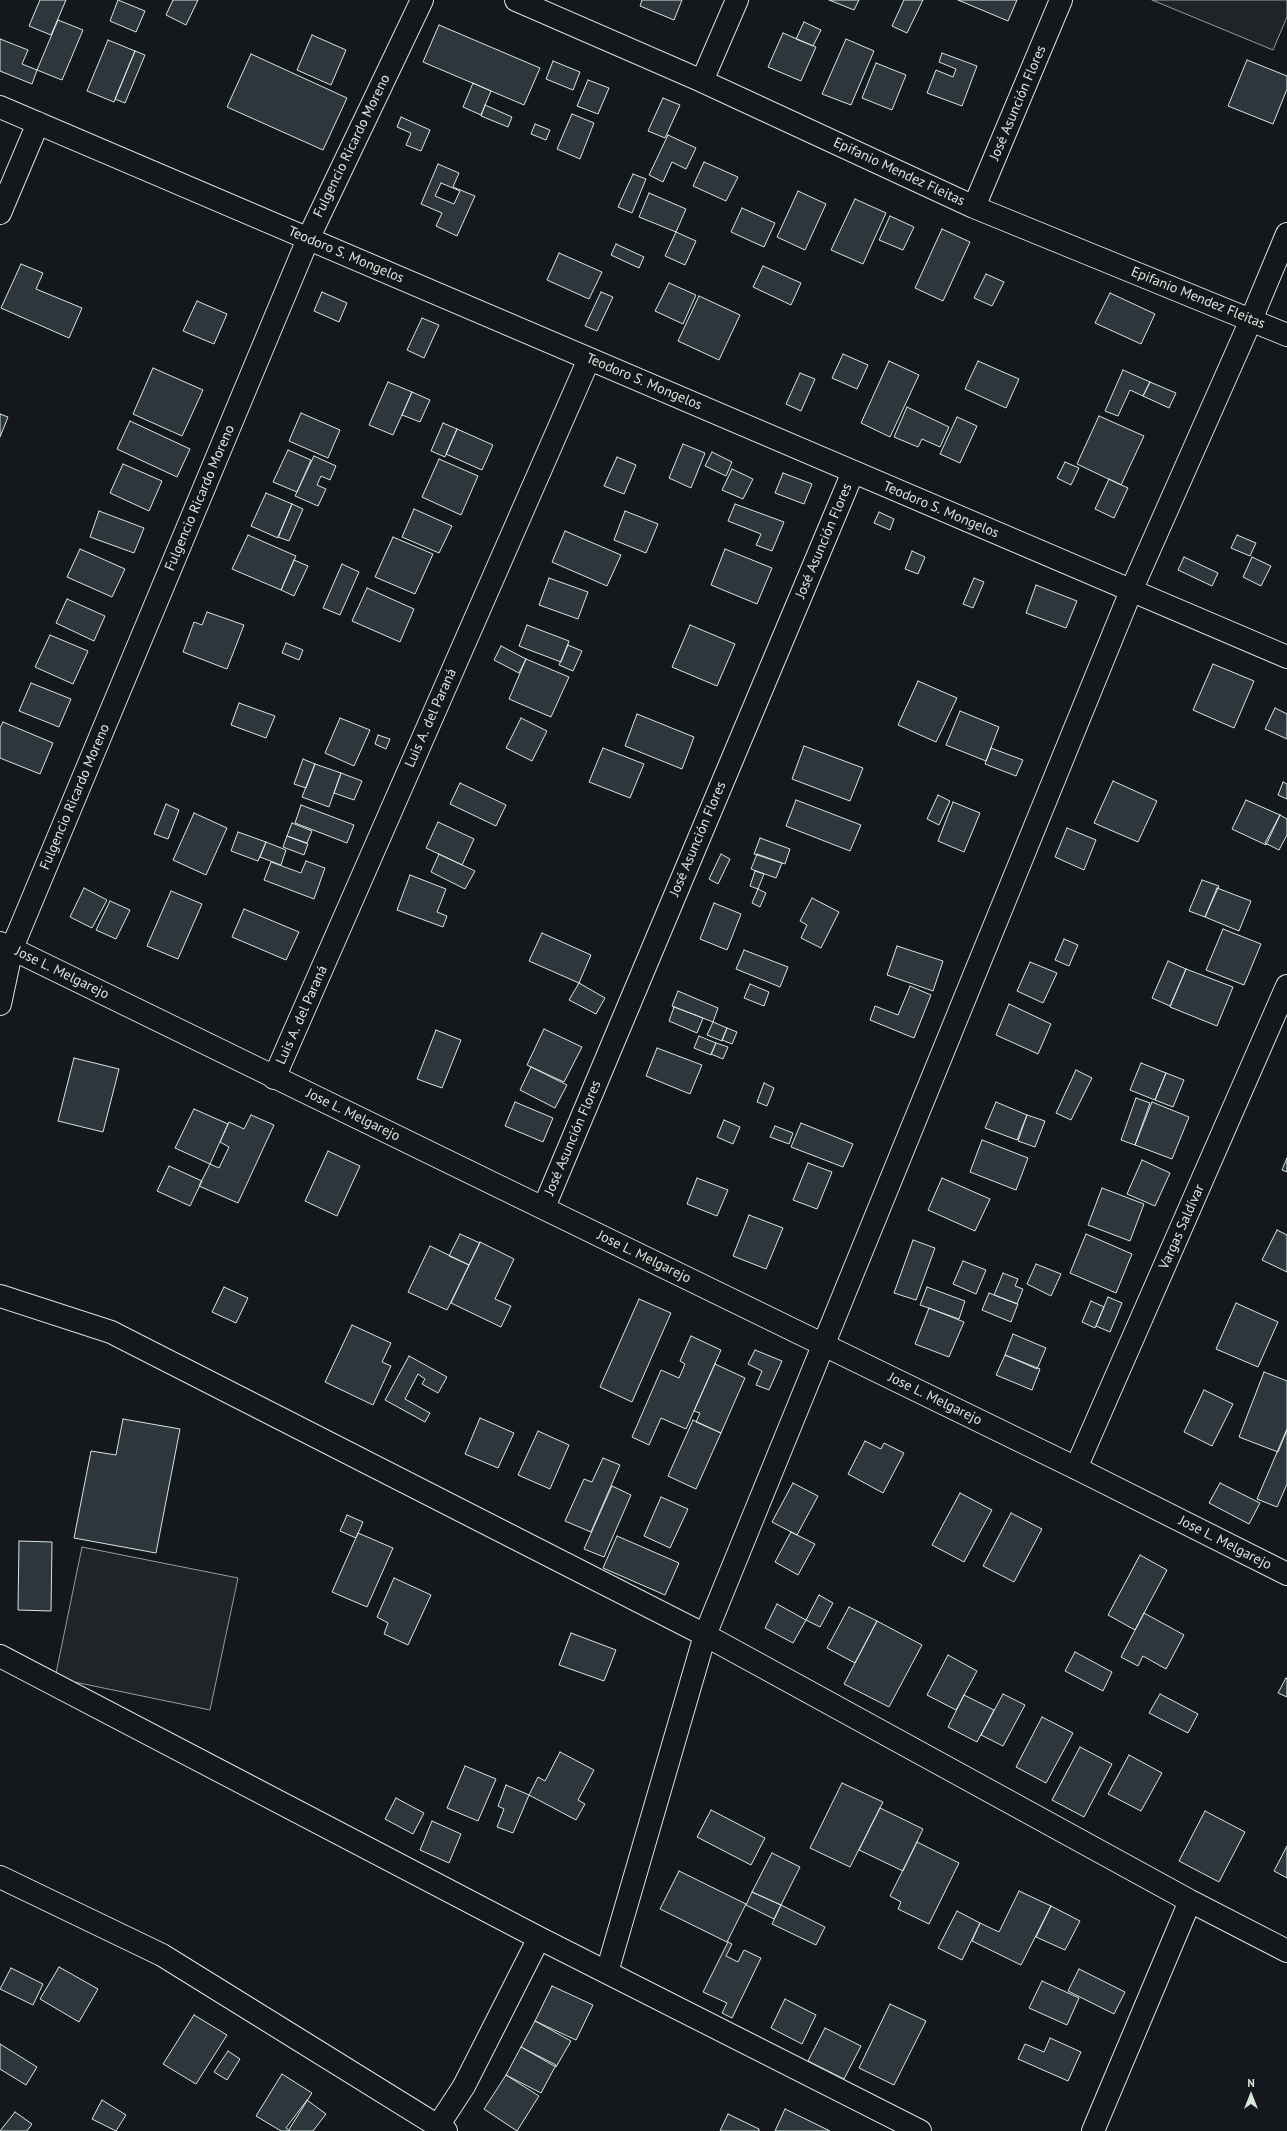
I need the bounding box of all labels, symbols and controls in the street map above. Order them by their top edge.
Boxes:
street label: José Asunción Flores [986,43,1050,163]
street label: Fulgencio Ricardo Moreno [310,72,394,220]
street label: Epifanio Mendez Fleitas [831,134,967,210]
street label: Teodoro S. Mongelos [286,223,406,287]
street label: Epifanio Mendez Fleitas [1129,263,1267,333]
street label: Teodoro S. Mongelos [584,350,704,414]
street label: Fulgencio Ricardo Moreno [162,422,238,574]
street label: Teodoro S. Mongelos [881,478,1001,542]
street label: José Asunción Flores [792,481,856,601]
street label: Luis A. del Paraná [402,666,460,770]
street label: Fulgencio Ricardo Moreno [37,721,113,873]
street label: José Asunción Flores [666,779,730,899]
street label: Jose L. Melgarejo [12,943,112,1003]
street label: Luis A. del Paraná [273,963,331,1067]
street label: José Asunción Flores [541,1078,605,1198]
street label: Jose L. Melgarejo [303,1085,403,1145]
street label: Vargas Saldívar [1156,1182,1208,1272]
street label: Jose L. Melgarejo [594,1227,694,1287]
street label: Jose L. Melgarejo [885,1369,985,1429]
street label: Jose L. Melgarejo [1176,1512,1274,1574]
north arrow [1231,2075,1271,2115]
text: N [1247,2076,1255,2090]

